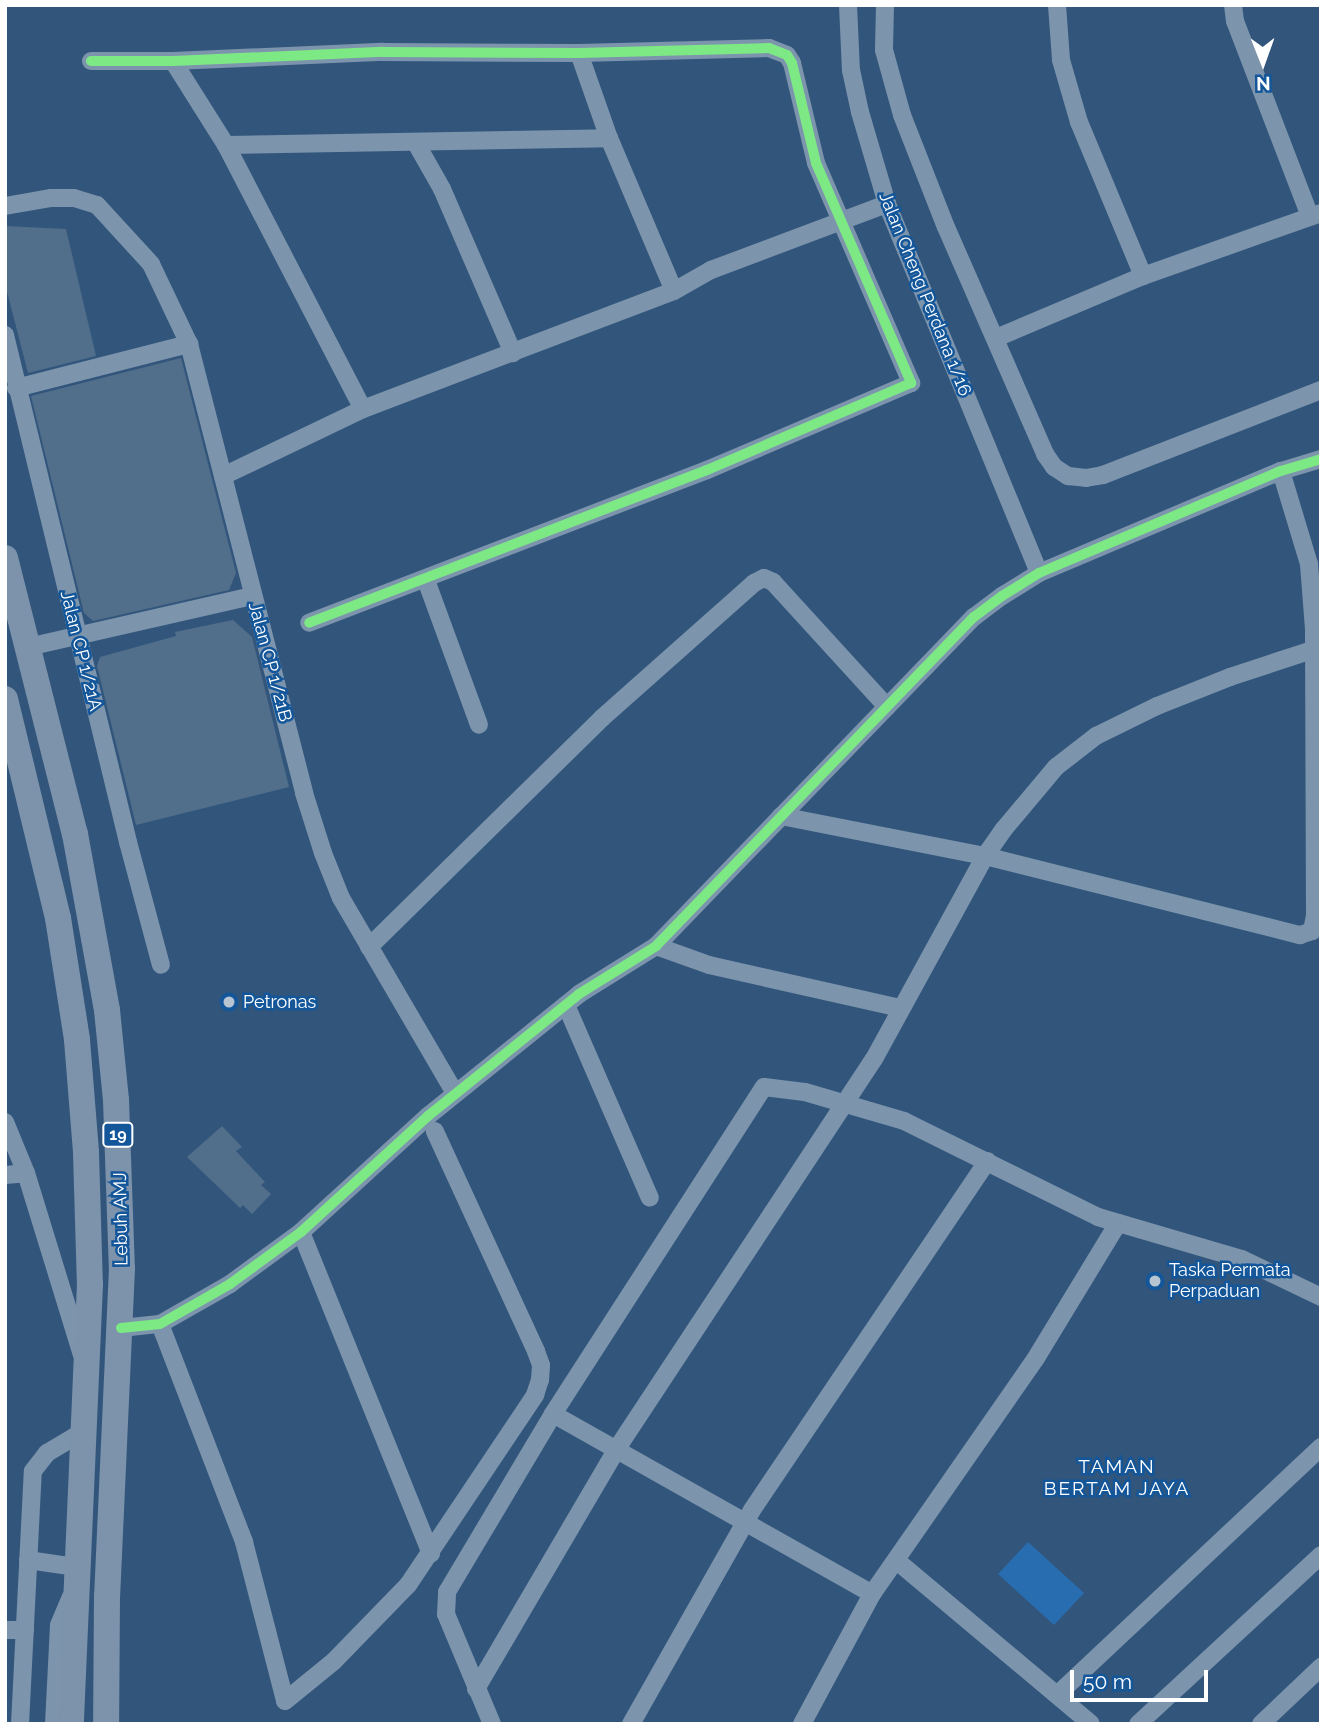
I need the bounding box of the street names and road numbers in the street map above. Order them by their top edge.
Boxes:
street label: Jalan Cheng Perdana 1/16 [874,189,976,399]
street label: Jalan CP 1/21A [56,588,106,714]
street label: Jalan CP 1/21B [244,600,296,724]
road number: 19 [102,1122,134,1148]
street label: Lebuh AMJ [109,1172,133,1266]

